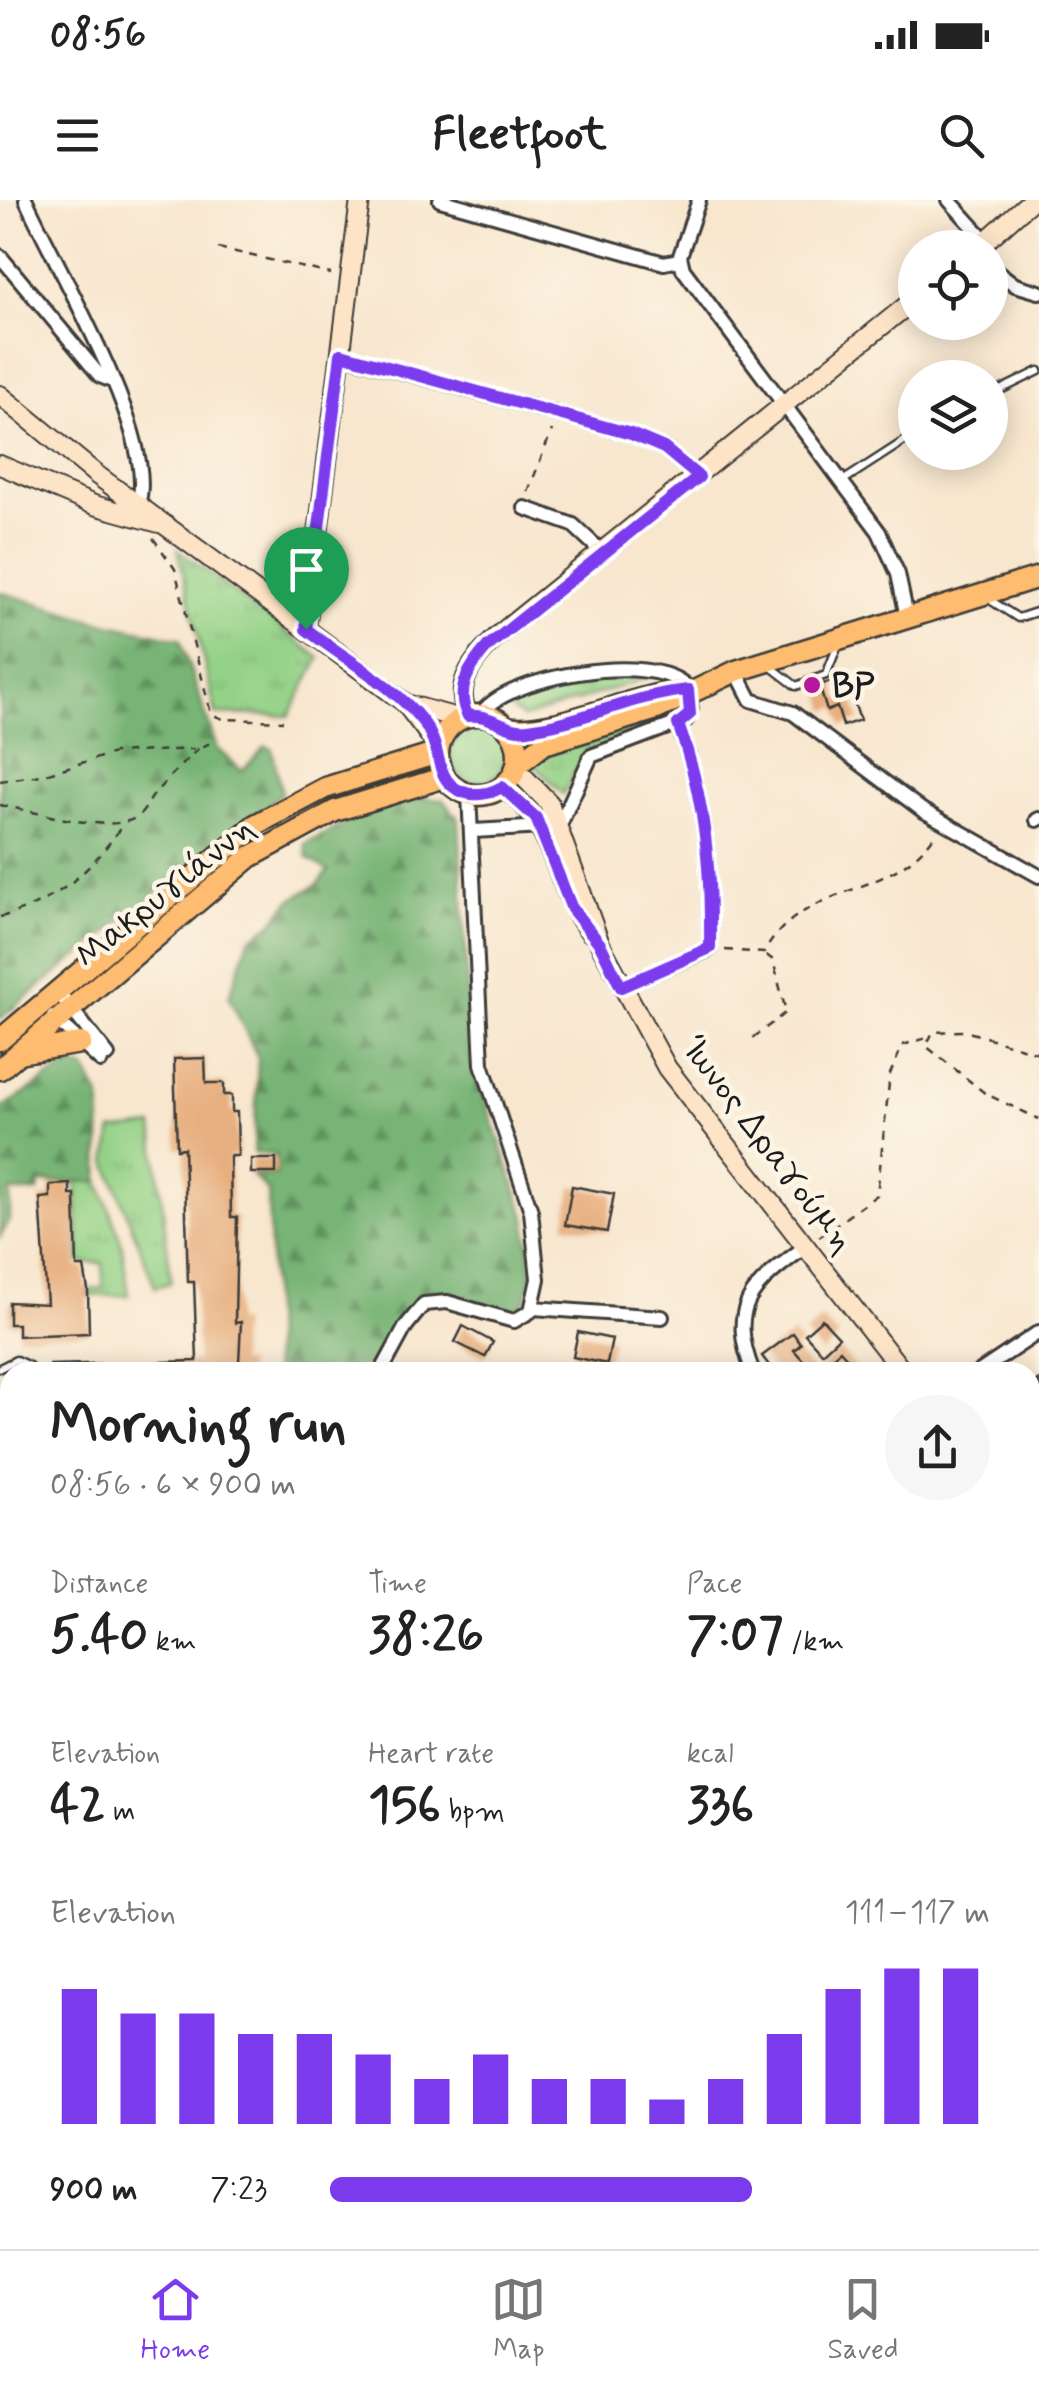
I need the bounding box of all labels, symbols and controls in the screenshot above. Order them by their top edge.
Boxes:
text: 08:56 [50,11,146,60]
text: Fleetfoot [432,106,607,165]
icon: menu [50,108,105,163]
icon: search [934,108,989,163]
map controls [898,230,1008,470]
button: locate [898,230,1008,340]
button: layers [898,360,1008,470]
pin [264,527,349,630]
icon: arrive [279,542,334,597]
place label: BP [832,664,875,710]
marker: BP [801,674,823,696]
street label: Μακρυγιάννη [66,806,265,979]
street label: Ίωνος Δραγούμη [670,1027,865,1264]
text: Morning run [50,1390,347,1462]
button: share [885,1395,990,1500]
text: 08:56 · 6 × 900 m [50,1464,296,1506]
text: Distance [50,1566,148,1603]
text: Time [368,1566,427,1603]
text: Pace [687,1566,742,1603]
text: 5.40 [50,1603,148,1669]
text: 38:26 [368,1603,484,1669]
text: 7:07 [687,1603,783,1669]
text: km [148,1624,197,1661]
text: /km [783,1624,844,1661]
text: Elevation [50,1736,160,1773]
text: Heart rate [368,1736,494,1773]
text: kcal [687,1736,734,1773]
text: 42 [50,1773,106,1839]
text: 156 [368,1773,441,1839]
text: 336 [687,1773,754,1839]
text: m [106,1794,135,1831]
text: bpm [441,1794,505,1831]
text: Elevation [50,1892,176,1934]
text: 111–117 m [845,1892,990,1934]
text: 900 m [50,2169,137,2211]
text: 7:23 [210,2169,267,2211]
tab: Home [141,2272,210,2369]
tab: Map [491,2272,546,2369]
tab: Saved [828,2272,898,2369]

